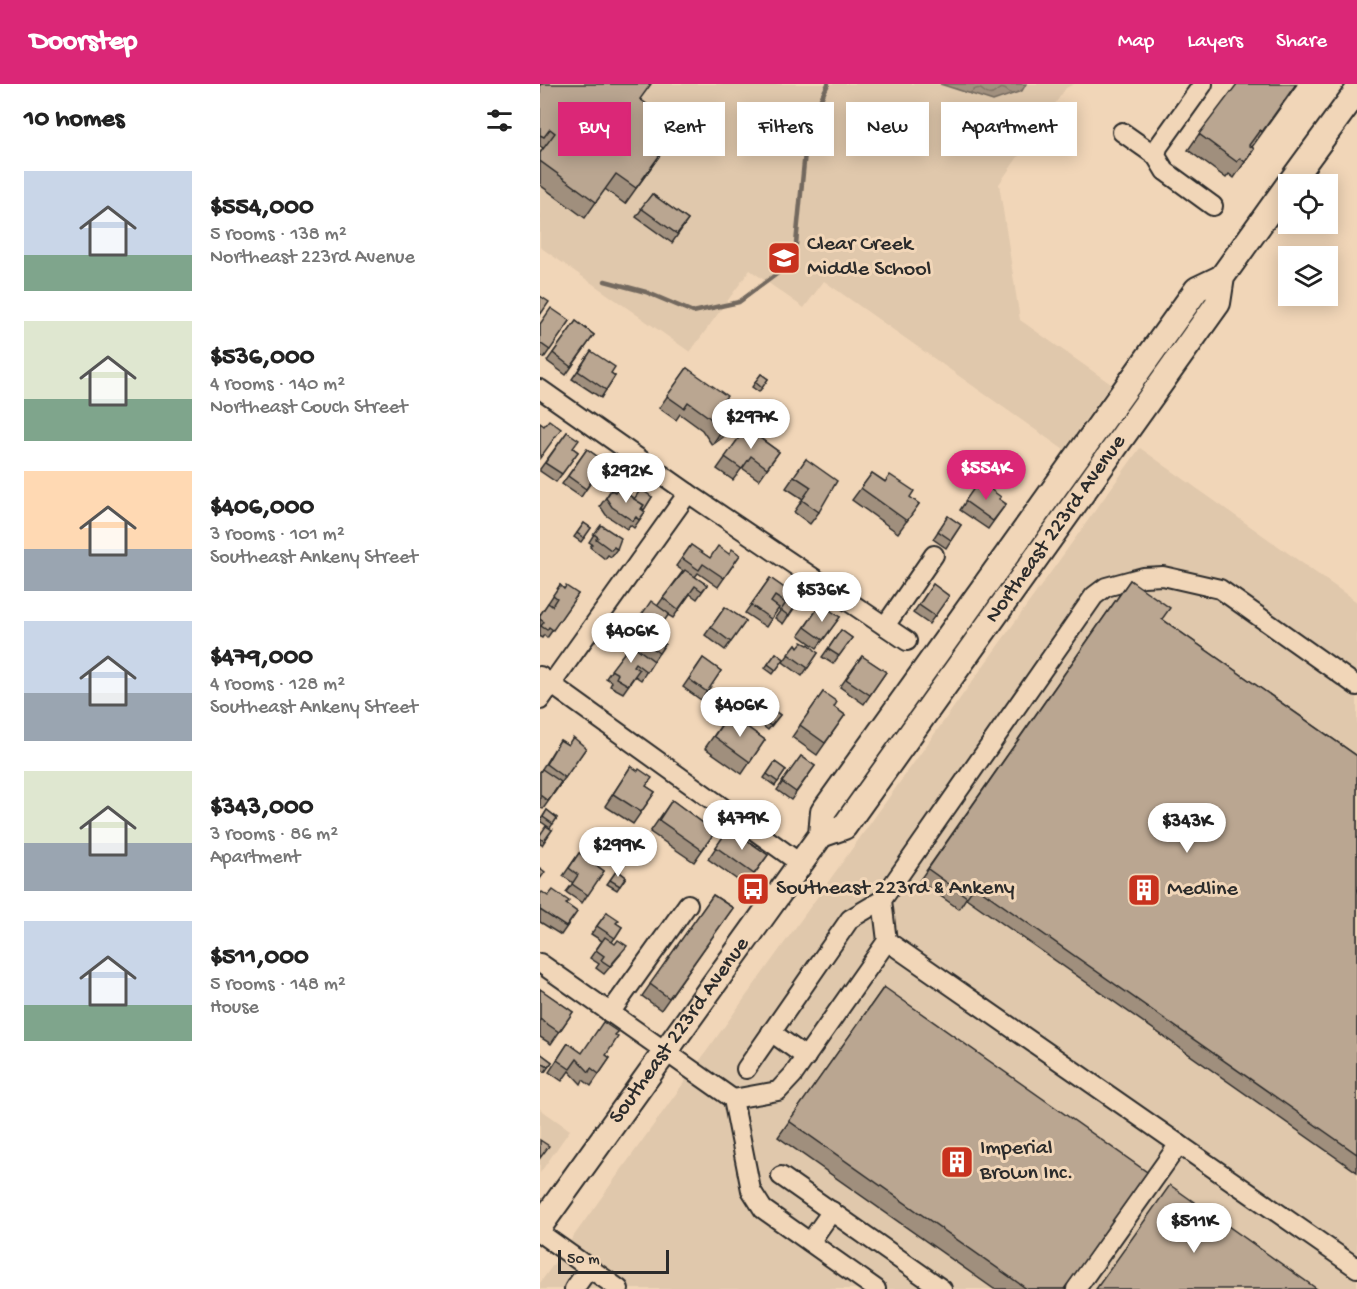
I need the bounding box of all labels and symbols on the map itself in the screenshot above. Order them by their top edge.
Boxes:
place label: Clear Creek Middle School [807,232,932,283]
school or university icon: Clear Creek Middle School [766,240,802,276]
pin: $297K [709,399,793,450]
street label: Northeast 223rd Avenue [980,430,1133,629]
pin: $554K [944,450,1028,501]
pin: $292K [584,453,668,504]
pin: $536K [780,572,864,623]
pin: $406K [589,613,673,664]
pin: $406K [698,687,782,738]
pin: $479K [700,800,784,851]
pin: $343K [1145,803,1229,854]
pin: $299K [576,827,660,878]
bus stop icon: Southeast 223rd & Ankeny [735,871,771,907]
building icon: Medline [1126,872,1162,908]
place label: Southeast 223rd & Ankeny [776,876,1015,902]
place label: Medline [1167,877,1239,903]
street label: Southeast 223rd Avenue [604,932,756,1130]
place label: Imperial Brown Inc. [979,1136,1073,1187]
building icon: Imperial Brown Inc. [939,1144,975,1180]
pin: $511K [1152,1203,1236,1254]
scale bar [558,1247,669,1274]

